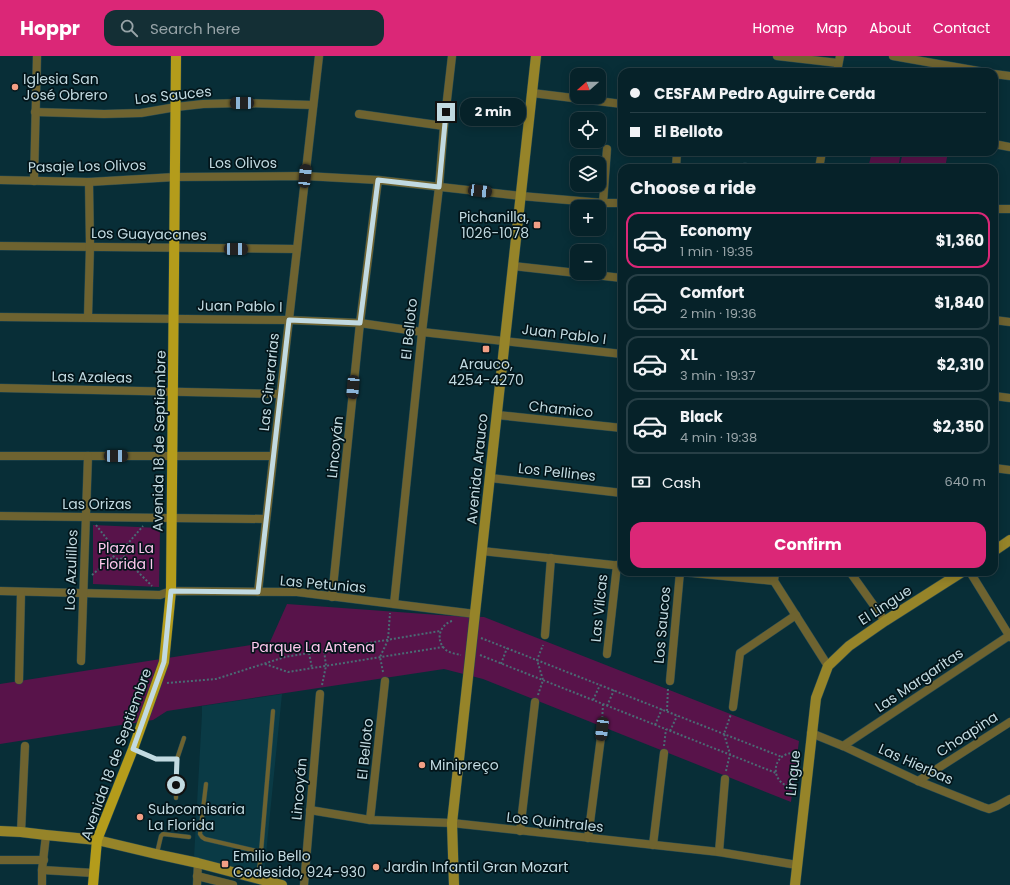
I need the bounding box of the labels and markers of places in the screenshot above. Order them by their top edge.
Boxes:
place label: Iglesia San José Obrero [23,69,108,105]
marker: Iglesia San José Obrero [10,82,20,92]
place label: Pichanilla, 1026-1078 [459,207,529,243]
marker: Pichanilla, 1026-1078 [532,220,542,230]
marker: Arauco, 4254-4270 [481,344,491,354]
place label: Arauco, 4254-4270 [448,354,524,390]
place label: Minipreço [430,755,499,775]
marker: Minipreço [417,760,427,770]
place label: Subcomisaria La Florida [148,799,245,835]
marker: Subcomisaria La Florida [135,812,145,822]
place label: Emilio Bello Codesido, 924-930 [233,846,366,882]
place label: Jardin Infantil Gran Mozart [384,857,568,877]
marker: Emilio Bello Codesido, 924-930 [220,859,230,869]
marker: Jardin Infantil Gran Mozart [371,862,381,872]

